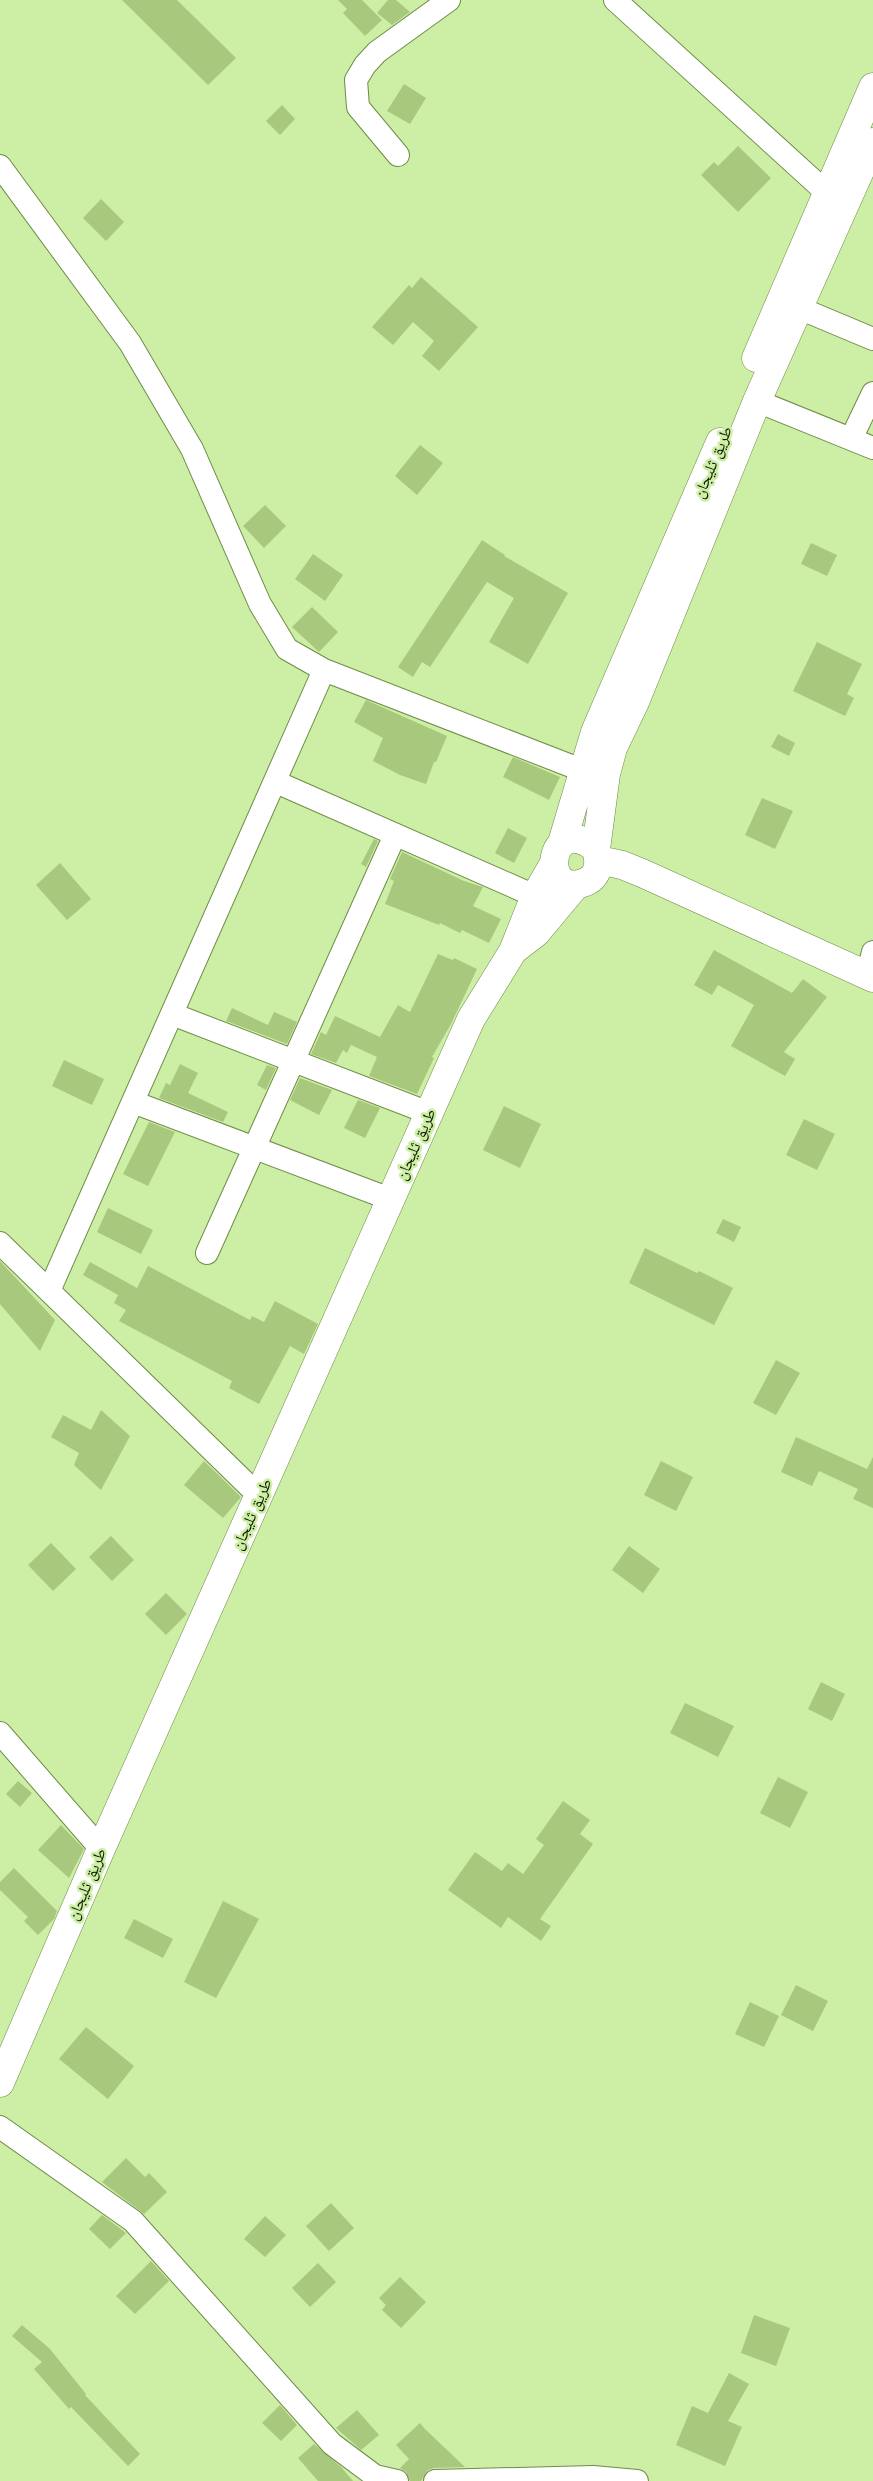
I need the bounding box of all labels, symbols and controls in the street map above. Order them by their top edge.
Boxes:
street label: طريق ثليجان [690,424,737,502]
street label: طريق ثليجان [392,1106,441,1183]
street label: طريق ثليجان [228,1476,277,1553]
street label: طريق ثليجان [64,1846,111,1924]

